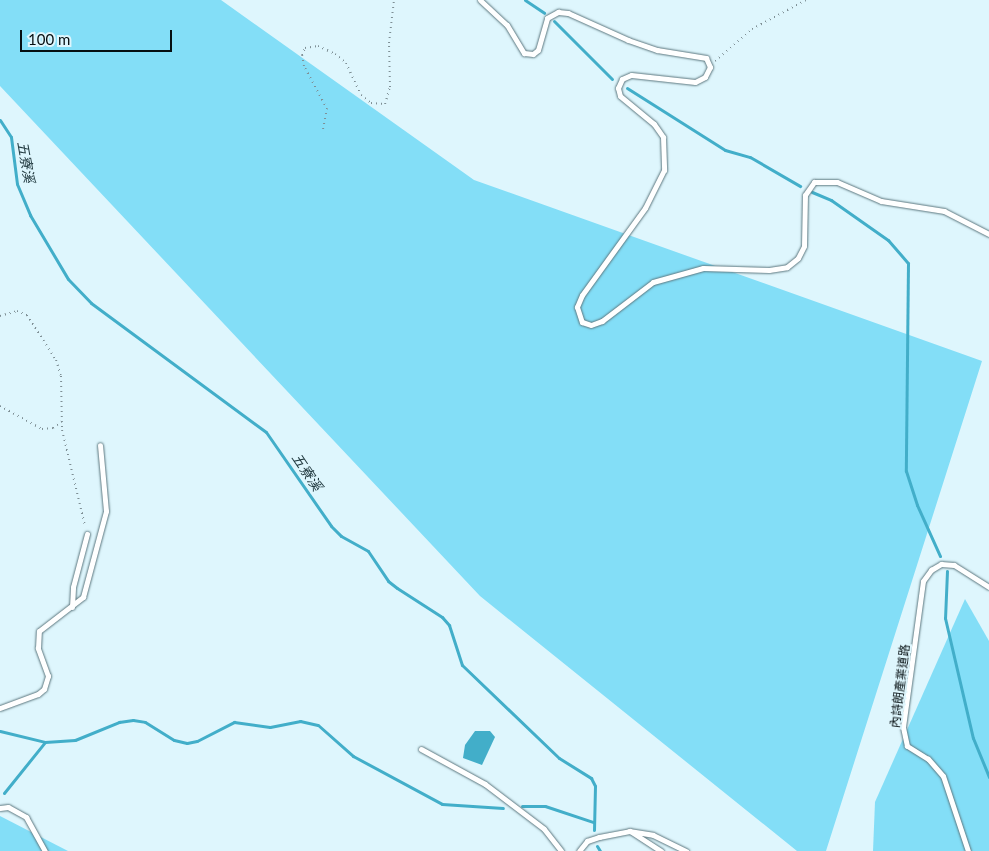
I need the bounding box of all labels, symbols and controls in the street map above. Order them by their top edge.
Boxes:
scale bar [22,20,175,52]
text: 100 m [28,30,70,48]
water label: 五寮溪 [14,140,38,184]
water label: 五寮溪 [288,450,326,494]
street label: 內詩朗產業道路 [888,643,912,729]

